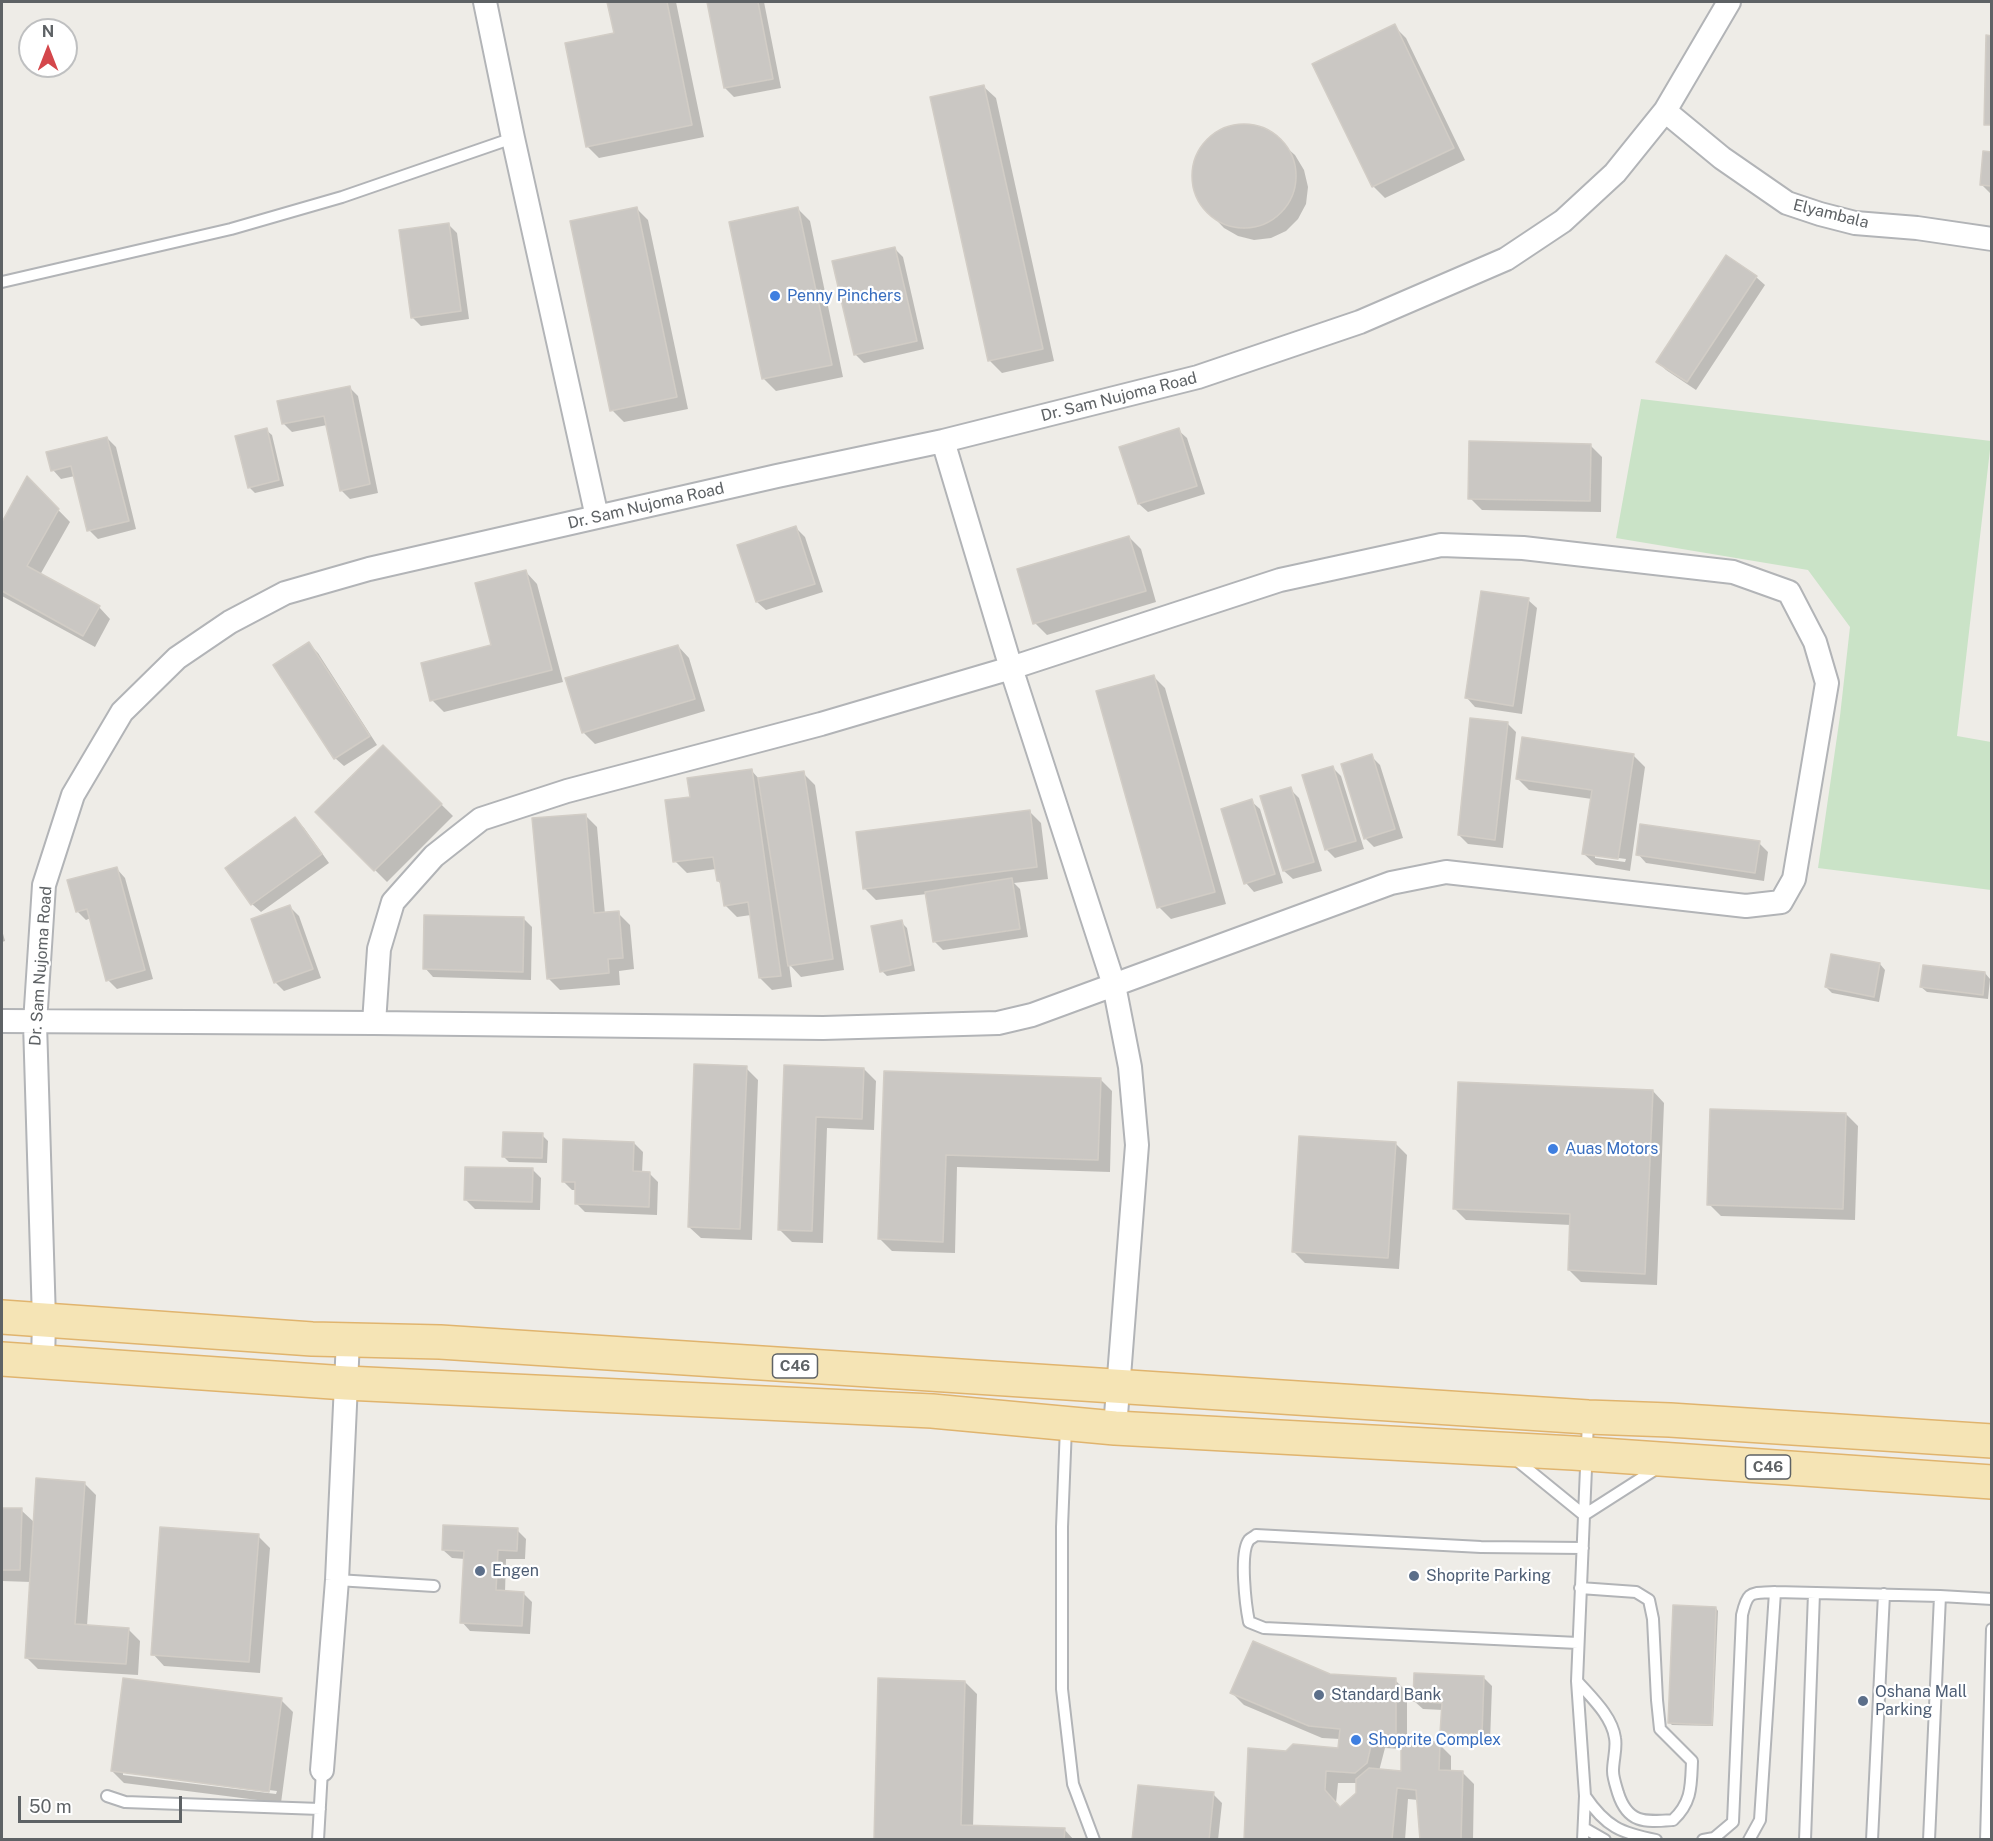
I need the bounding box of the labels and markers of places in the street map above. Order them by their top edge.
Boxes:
place label: Penny Pinchers [787,286,901,306]
marker: Penny Pinchers [768,289,782,303]
place label: Auas Motors [1565,1139,1658,1159]
marker: Auas Motors [1546,1142,1560,1156]
place label: Engen [492,1561,539,1581]
marker: Engen [473,1564,487,1578]
place label: Shoprite Parking [1426,1566,1551,1586]
marker: Shoprite Parking [1407,1569,1421,1583]
place label: Oshana Mall Parking [1875,1682,1967,1720]
place label: Standard Bank [1331,1685,1441,1705]
marker: Standard Bank [1312,1688,1326,1702]
marker: Oshana Mall Parking [1856,1694,1870,1708]
place label: Shoprite Complex [1368,1730,1501,1750]
marker: Shoprite Complex [1349,1733,1363,1747]

